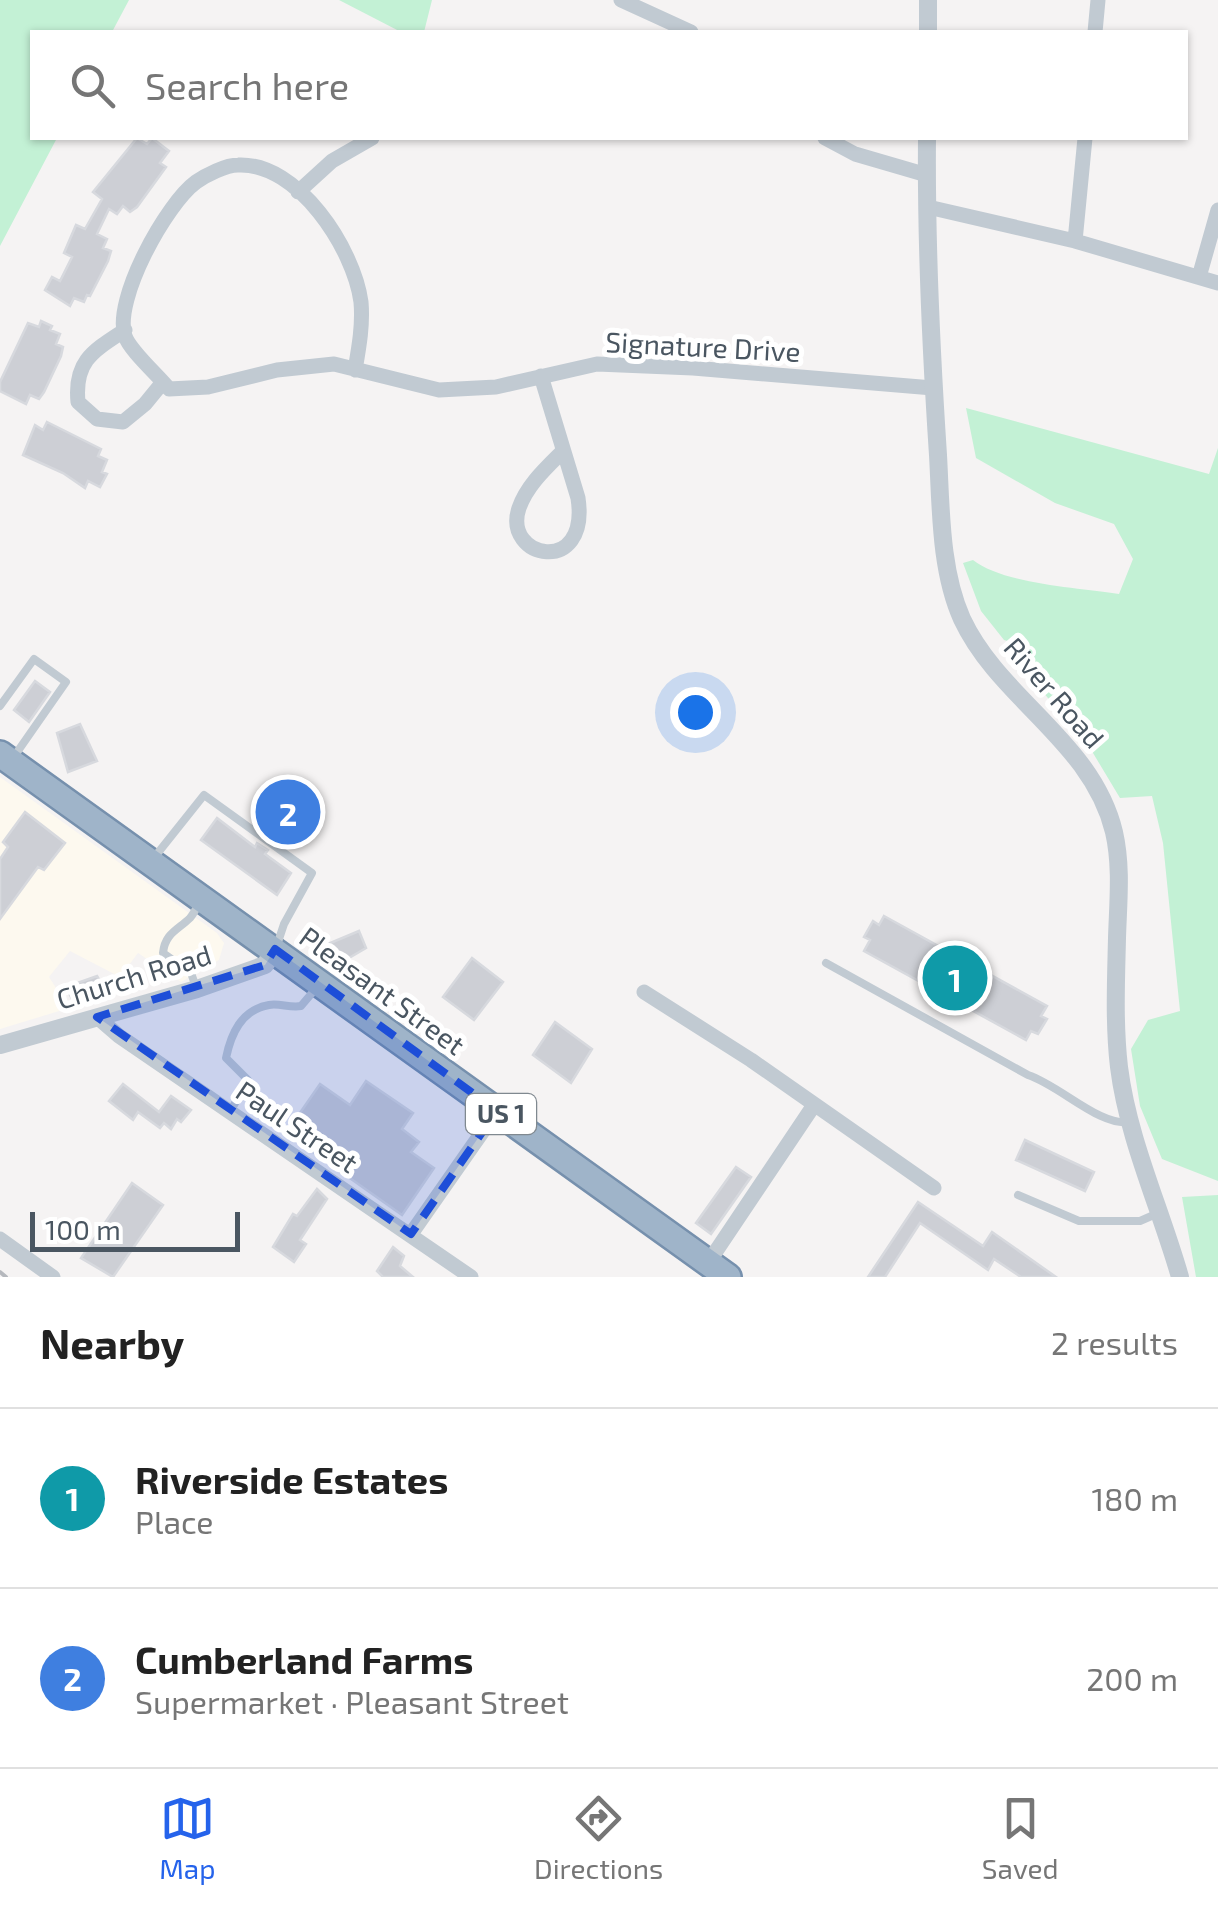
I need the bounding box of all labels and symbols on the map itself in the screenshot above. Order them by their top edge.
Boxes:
street label: Signature Drive [605,324,801,368]
street label: River Road [998,630,1112,755]
your location [670,687,721,738]
pin: 2 [256,774,320,850]
street label: Pleasant Street [293,919,472,1062]
street label: Church Road [52,936,215,1016]
pin: 1 [922,940,988,1016]
street label: Paul Street [230,1073,365,1179]
road number: US 1 [466,1094,536,1134]
scale bar [30,1207,240,1252]

